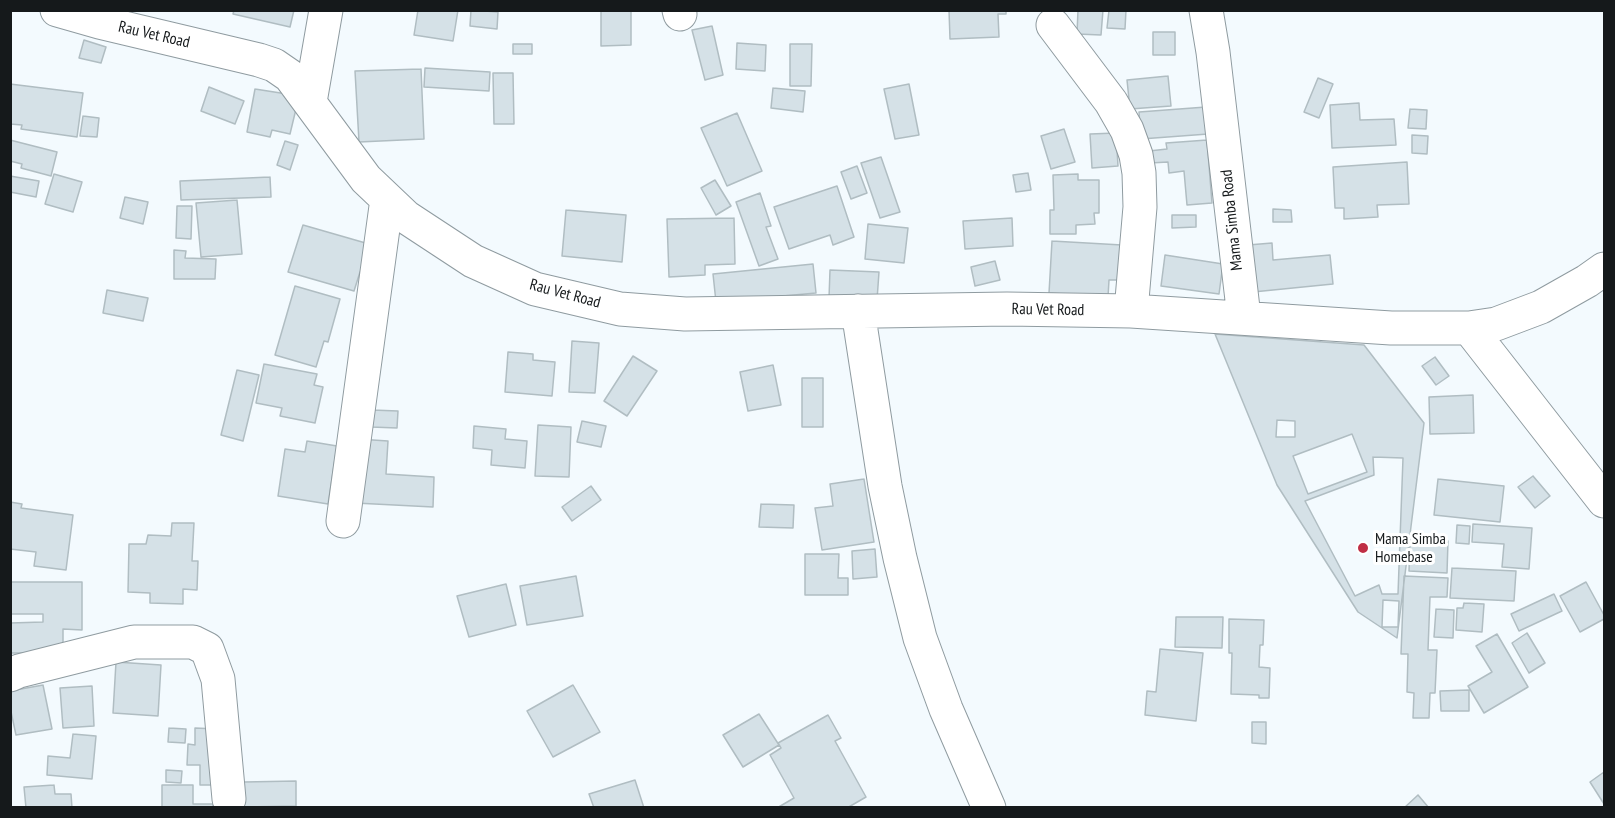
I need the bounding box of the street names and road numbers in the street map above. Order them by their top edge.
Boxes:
street label: Rau Vet Road [116,17,192,53]
street label: Mama Simba Road [1217,168,1247,272]
street label: Rau Vet Road [527,275,603,313]
street label: Rau Vet Road [1011,300,1085,320]

